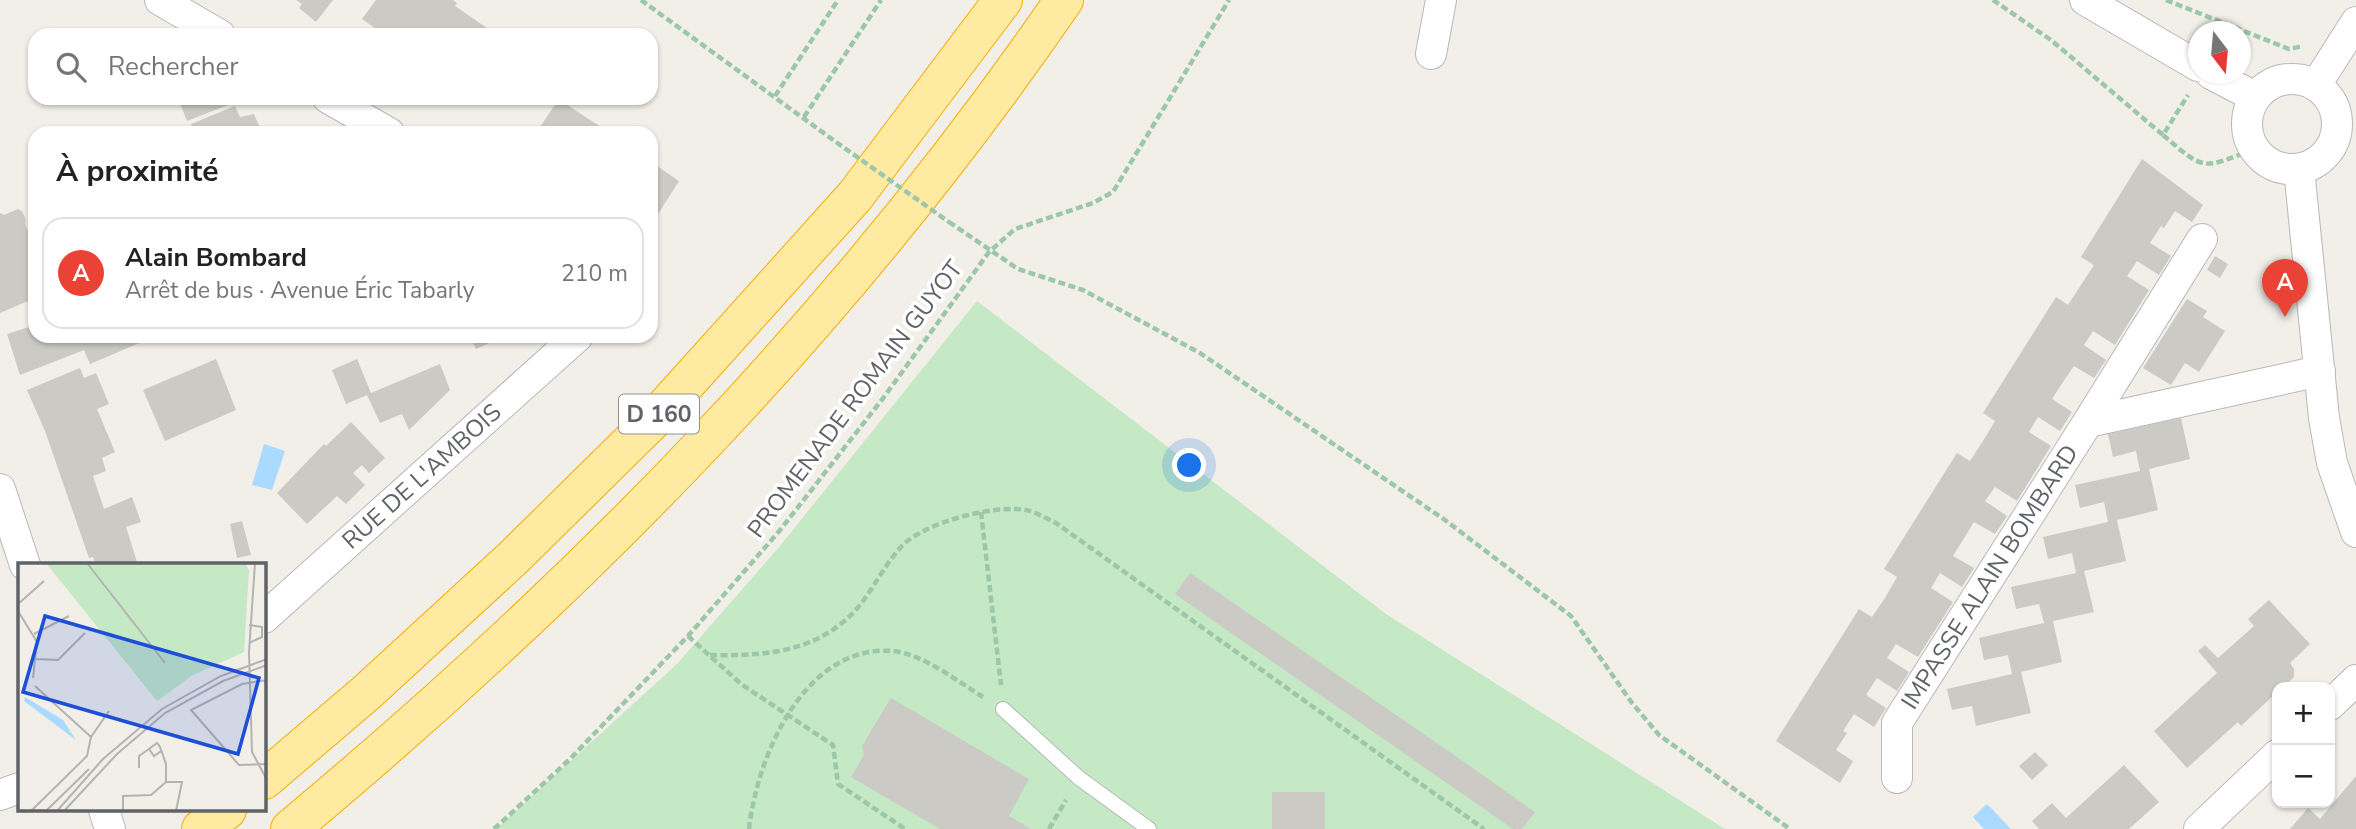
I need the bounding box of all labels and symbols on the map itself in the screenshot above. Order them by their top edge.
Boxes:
north arrow [2188,21,2251,84]
street label: PROMENADE ROMAIN GUYOT [740,253,970,544]
pin: A [2262,259,2308,317]
road number: D 160 [619,394,699,434]
street label: RUE DE L'AMBOIS [335,396,508,556]
street label: IMPASSE ALAIN BOMBARD [1894,439,2086,715]
your location [1172,448,1206,482]
inset map [18,563,266,812]

